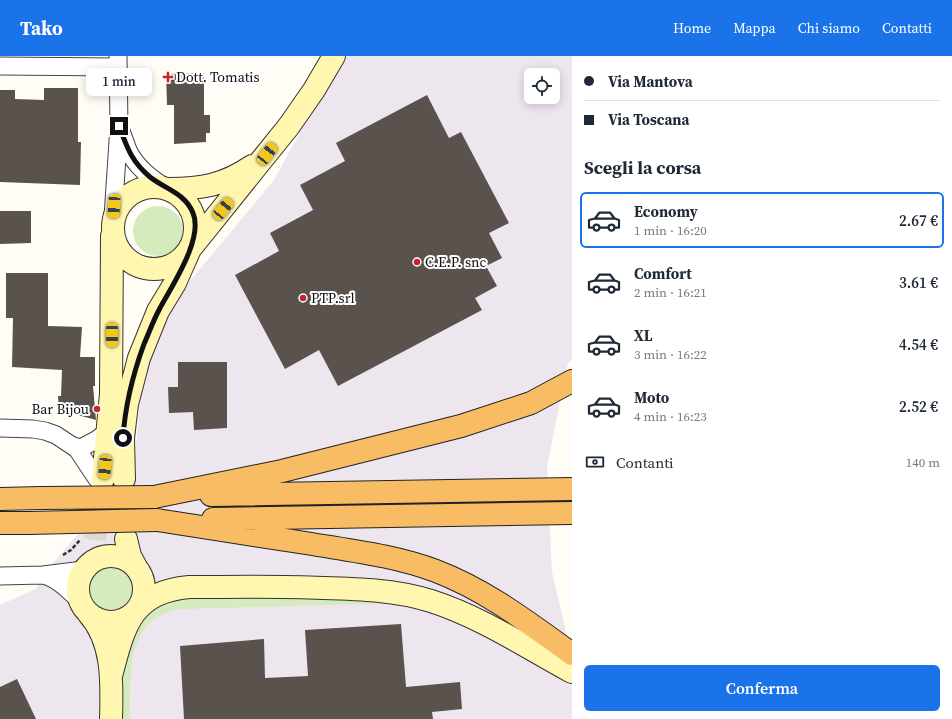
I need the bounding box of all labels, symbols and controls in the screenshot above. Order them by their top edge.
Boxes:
text: Tako [20,15,63,41]
text: Home [673,18,711,38]
text: Mappa [733,18,776,38]
text: Chi siamo [798,18,860,38]
text: Contatti [882,18,932,38]
place label: Dott. Tomatis [176,67,260,87]
callout: 1 min [86,68,152,96]
map controls [524,68,560,104]
button: locate [524,68,560,104]
text: Via Mantova [608,71,693,92]
marker: Dott. Tomatis [163,72,173,82]
text: 1 min [102,73,136,90]
text: Via Toscana [608,109,689,130]
route end [110,117,128,135]
car [255,141,279,167]
text: Scegli la corsa [584,155,701,180]
car [107,194,121,218]
car [211,196,235,222]
text: Economy [634,201,698,222]
icon: car [586,202,622,238]
text: 2.67 € [899,210,938,231]
text: 1 min · 16:20 [634,222,707,239]
place label: C.E.P. snc [425,252,487,272]
marker: C.E.P. snc [412,257,422,267]
text: Comfort [634,263,692,284]
icon: car [586,264,622,300]
text: 3.61 € [899,272,938,293]
text: 2 min · 16:21 [634,284,707,301]
place label: PTP.srl [311,288,355,308]
marker: PTP.srl [298,293,308,303]
car [106,323,118,347]
text: XL [634,325,653,346]
icon: car [586,326,622,362]
text: 4.54 € [899,334,938,355]
text: 3 min · 16:22 [634,346,707,363]
text: Moto [634,387,669,408]
icon: car [586,388,622,424]
text: 2.52 € [899,396,938,417]
place label: Bar Bijou [31,399,89,419]
marker: Bar Bijou [92,404,102,414]
text: 4 min · 16:23 [634,408,707,425]
route start [114,429,132,447]
icon: cash [584,451,606,473]
text: Contanti [616,452,674,473]
car [98,454,112,480]
text: 140 m [906,454,940,471]
button: Conferma [584,665,940,711]

